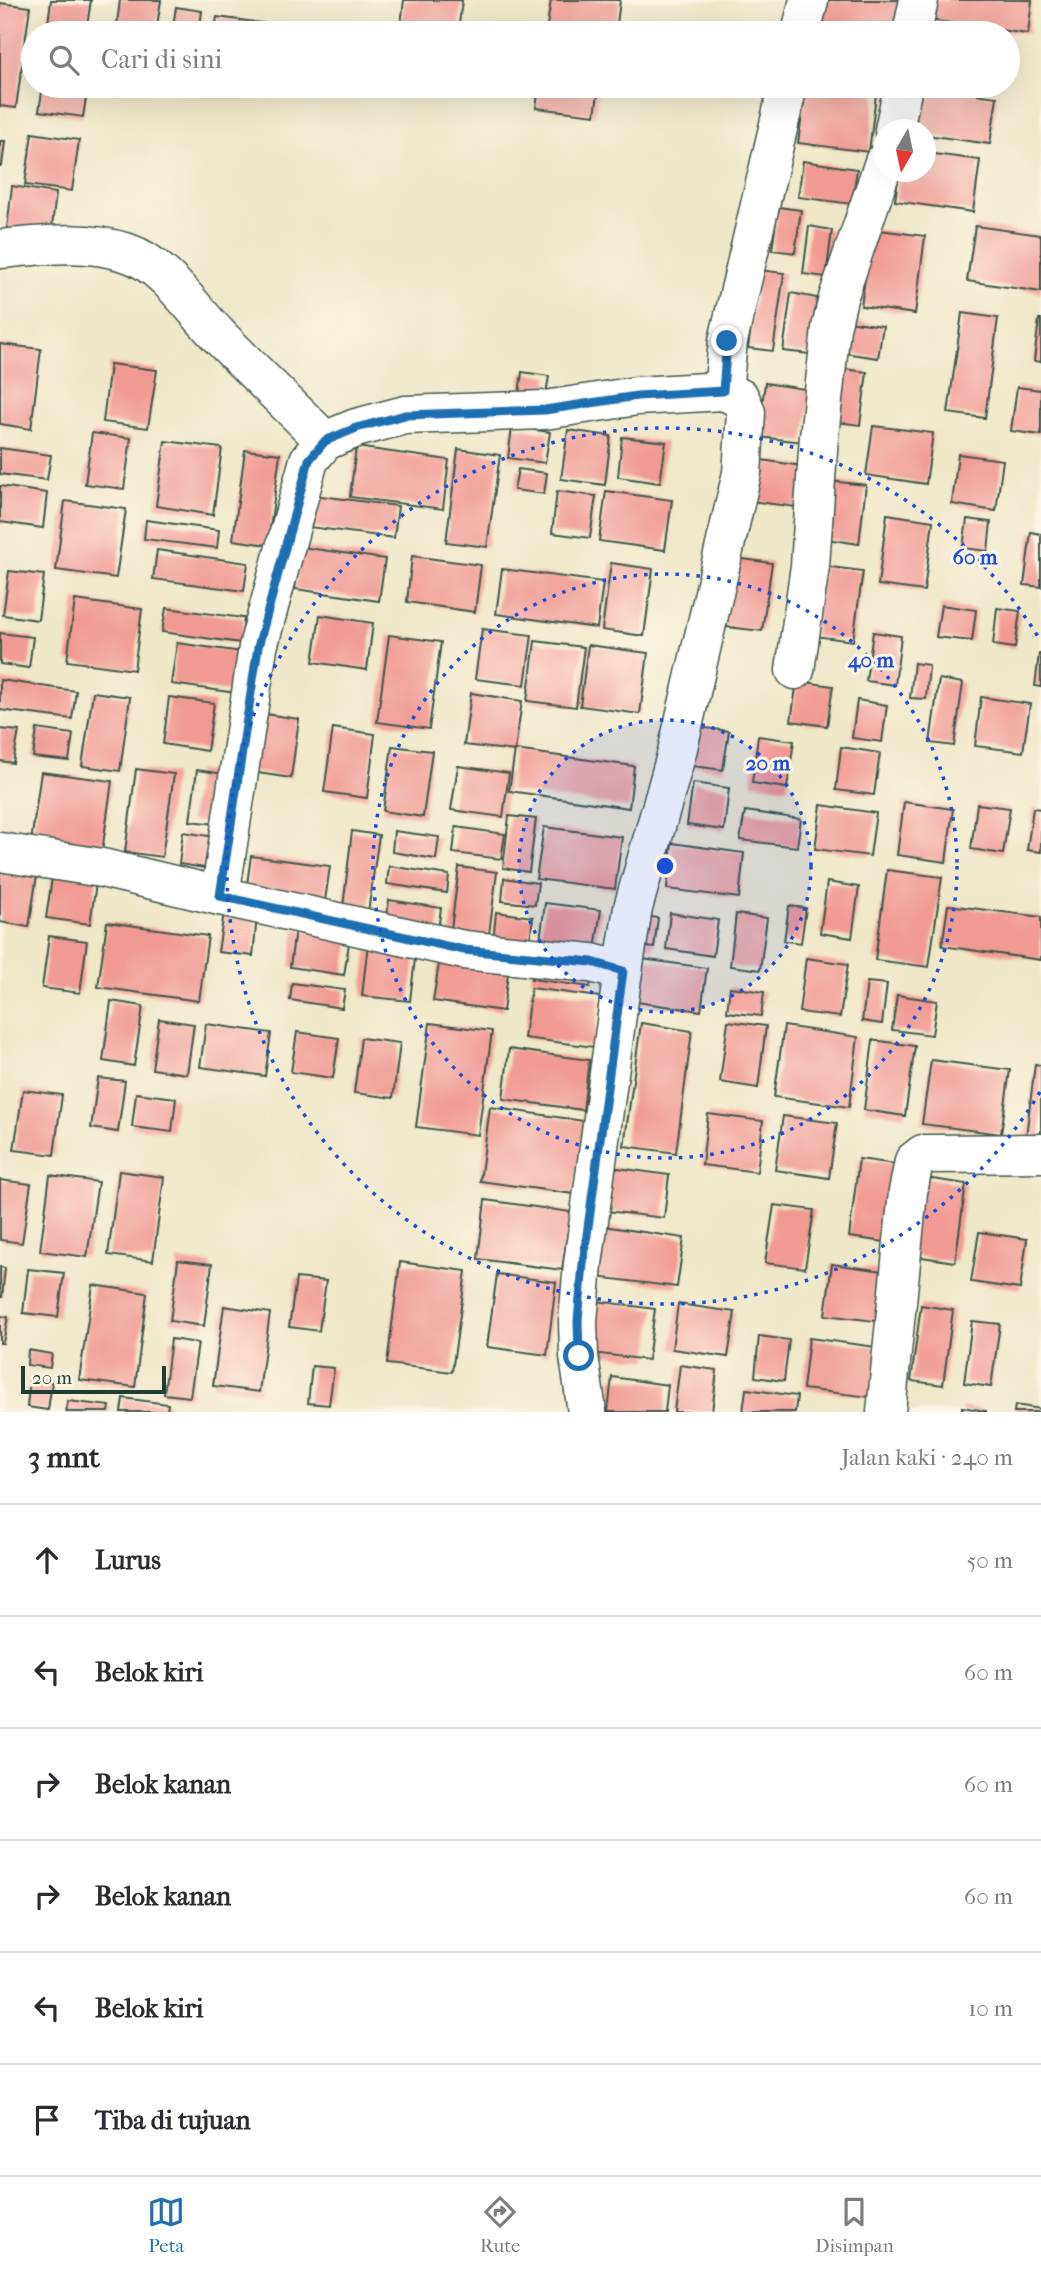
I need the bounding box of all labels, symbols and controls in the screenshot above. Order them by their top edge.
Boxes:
search box [21,21,1020,98]
icon: search [45,41,83,79]
text: Cari di sini [101,44,222,75]
north arrow [873,119,936,182]
route end [711,325,742,356]
text: 60 m [953,545,998,569]
text: 40 m [847,648,895,673]
text: 20 m [746,751,791,775]
centre of rings [653,854,677,878]
route start [563,1340,594,1371]
scale bar [21,1363,166,1395]
text: 20 m [32,1367,72,1389]
text: 3 mnt [28,1440,100,1475]
text: Jalan kaki · 240 m [841,1444,1013,1471]
icon: ahead [28,1541,66,1579]
text: Lurus [95,1545,161,1576]
text: 50 m [966,1547,1013,1574]
icon: left [28,1653,66,1691]
text: Belok kiri [95,1657,203,1688]
text: 60 m [964,1659,1013,1686]
icon: right [28,1765,66,1803]
text: Belok kanan [95,1769,231,1800]
text: 60 m [964,1771,1013,1798]
icon: right [28,1877,66,1915]
text: Belok kanan [95,1881,231,1912]
text: 60 m [964,1883,1013,1910]
icon: left [28,1989,66,2027]
text: Belok kiri [95,1993,203,2024]
text: 10 m [968,1995,1013,2022]
icon: arrive [28,2101,66,2139]
text: Tiba di tujuan [95,2105,251,2136]
tab: Peta [147,2193,185,2257]
tab: Rute [480,2193,520,2257]
tab: Disimpan [815,2193,894,2257]

